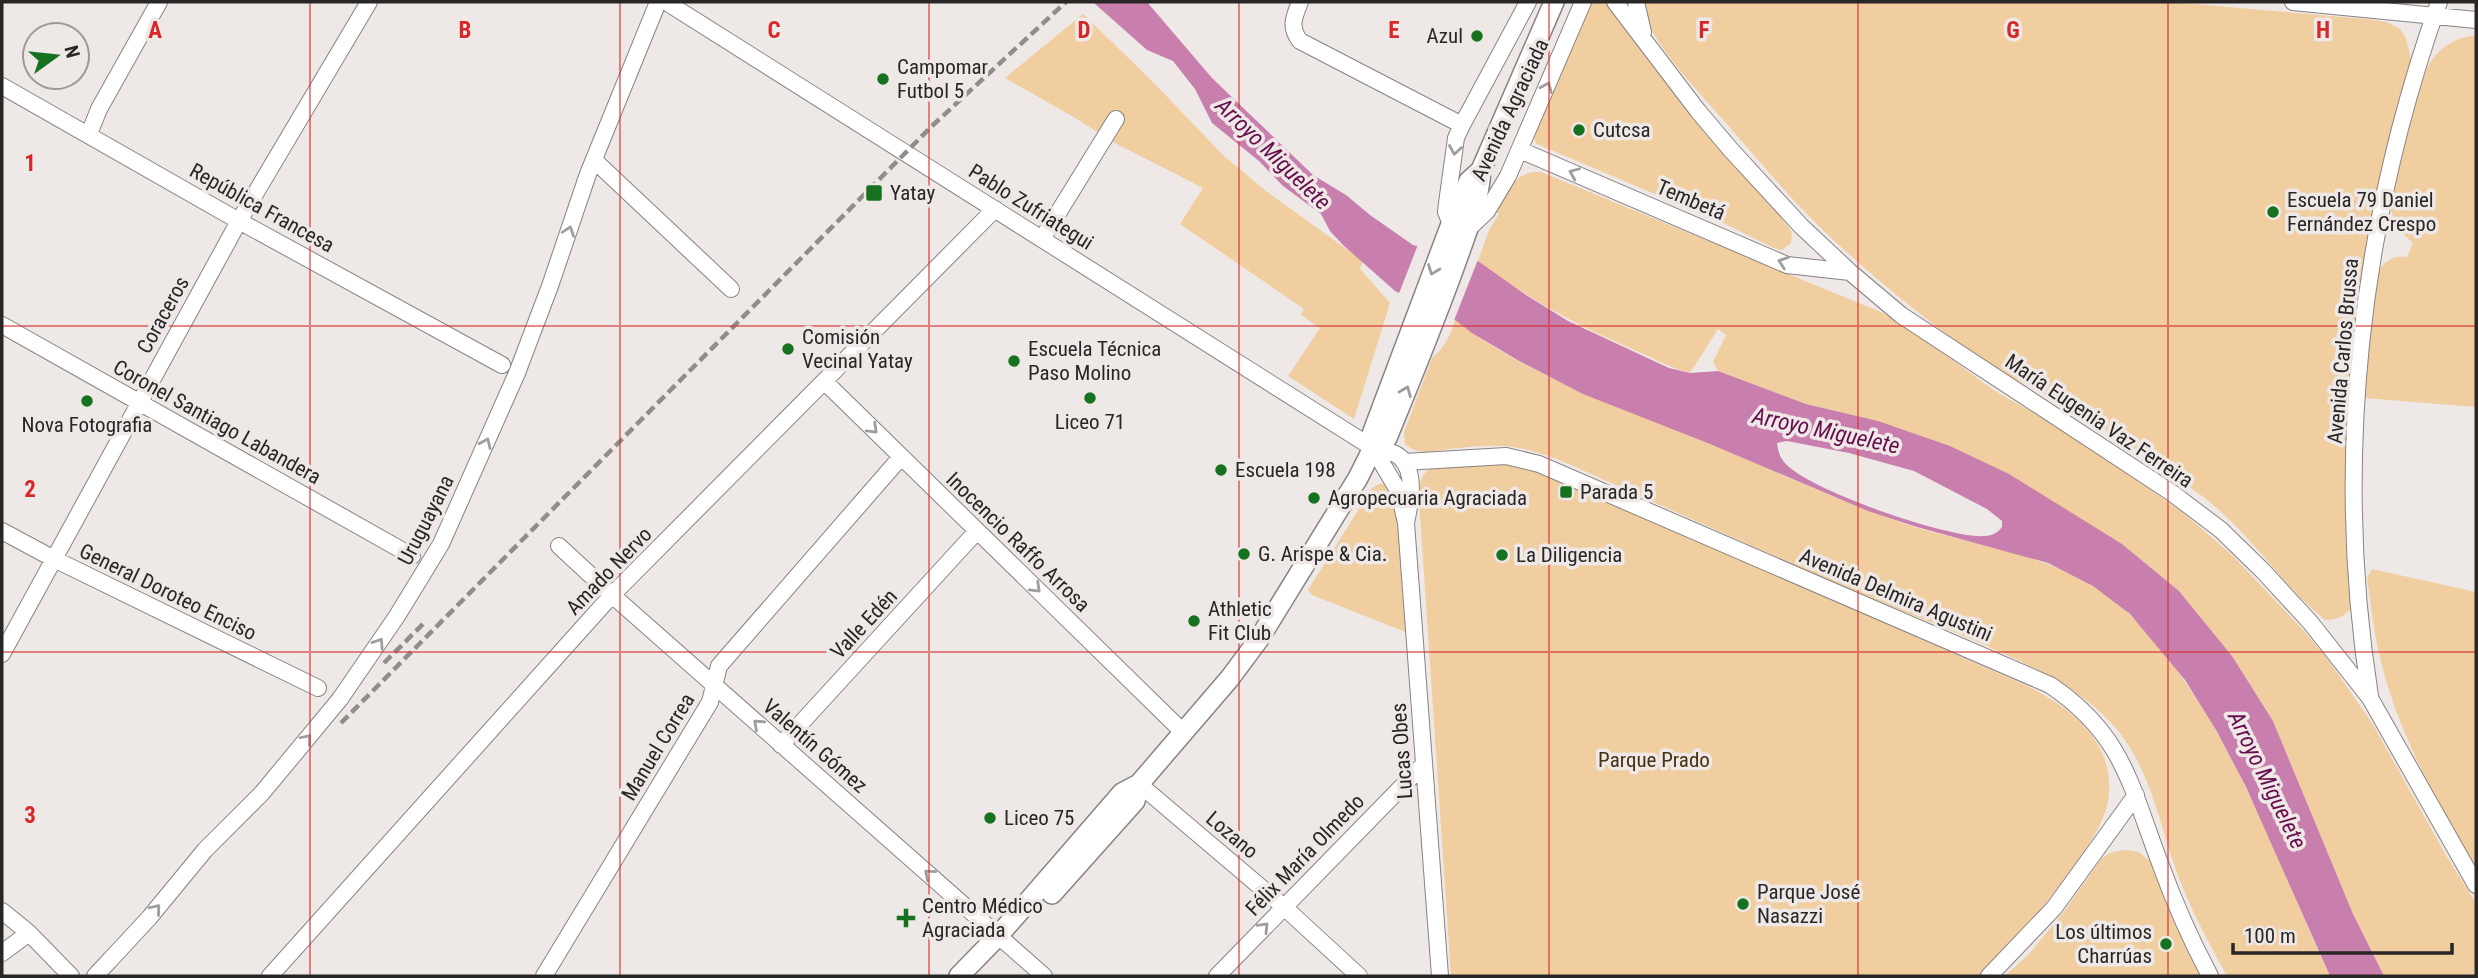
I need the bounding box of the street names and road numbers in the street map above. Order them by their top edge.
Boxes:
street label: Avenida Agraciada [1467,35,1553,185]
street label: República Francesa [186,158,338,258]
street label: Pablo Zufriategui [964,159,1098,255]
street label: Tembetá [1653,175,1729,225]
street label: Avenida Carlos Brussa [2323,257,2363,445]
street label: Coraceros [132,272,194,358]
street label: María Eugenia Vaz Ferreira [2001,349,2197,493]
street label: Coronel Santiago Labandera [109,355,325,489]
street label: Inocencio Raffo Arrosa [941,467,1095,617]
street label: Uruguayana [393,471,459,569]
street label: Amado Nervo [561,522,657,620]
street label: General Doroteo Enciso [76,539,260,645]
street label: Avenida Delmira Agustini [1796,544,1996,646]
street label: Valle Edén [826,584,902,664]
street label: Manuel Correa [617,689,699,805]
street label: Valentín Gómez [758,694,872,798]
street label: Lucas Obes [1387,702,1417,800]
street label: Félix María Olmedo [1241,789,1369,921]
street label: Lozano [1201,806,1263,864]

